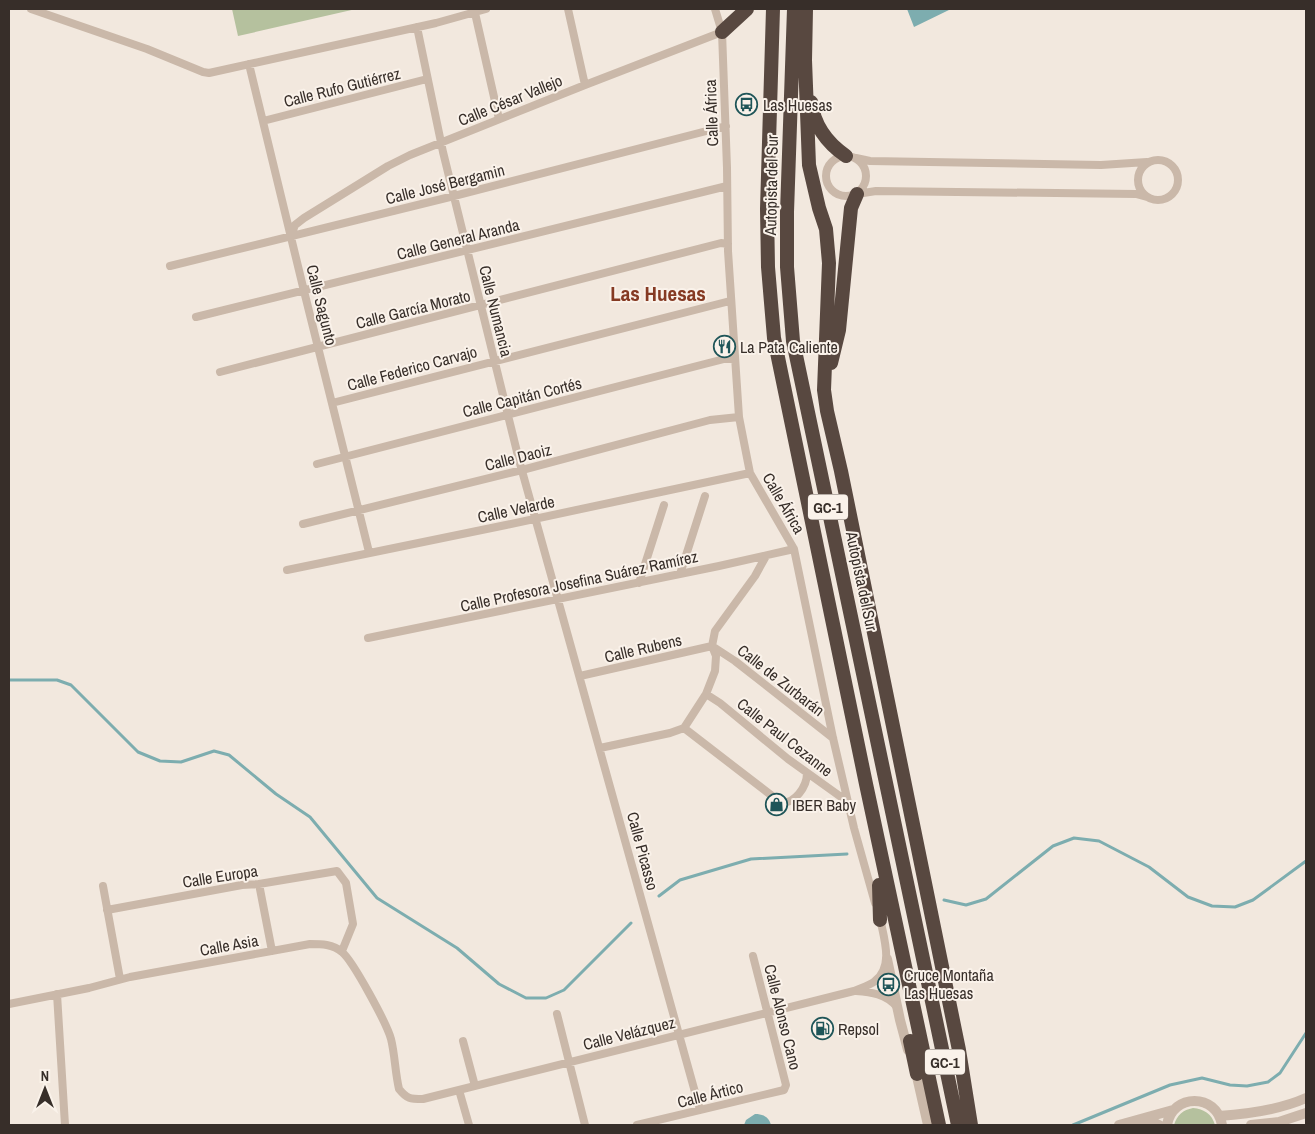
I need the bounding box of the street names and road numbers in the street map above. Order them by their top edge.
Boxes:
street label: Calle Rufo Gutiérrez [281,62,403,112]
street label: Calle César Vallejo [455,69,565,131]
street label: Calle África [699,78,723,147]
street label: Autopista del Sur [759,134,783,237]
street label: Calle José Bergamin [383,159,507,209]
street label: Calle General Aranda [394,213,522,265]
street label: Calle Sagunto [301,262,343,348]
street label: Calle Numancia [474,263,518,360]
street label: Calle García Morato [353,284,473,334]
street label: Calle Federico Carvajo [345,340,479,396]
street label: Calle Capitán Cortés [460,372,584,422]
street label: Calle Daoiz [482,438,554,476]
street label: Calle África [758,468,811,538]
street label: Calle Velarde [476,490,556,528]
road number: GC-1 [808,494,848,520]
street label: Autopista del Sur [841,529,883,633]
street label: Calle Profesora Josefina Suárez Ramírez [458,545,700,617]
street label: Calle Rubens [602,628,684,668]
street label: Calle de Zurbarán [733,639,829,721]
street label: Calle Paul Cezanne [733,693,837,781]
street label: Calle Picasso [622,809,664,893]
street label: Calle Europa [181,859,260,893]
street label: Calle Asia [198,929,261,961]
street label: Calle Alonso Cano [759,962,807,1072]
street label: Calle Velázquez [581,1011,678,1055]
road number: GC-1 [925,1050,965,1074]
street label: Calle Ártico [675,1075,745,1113]

